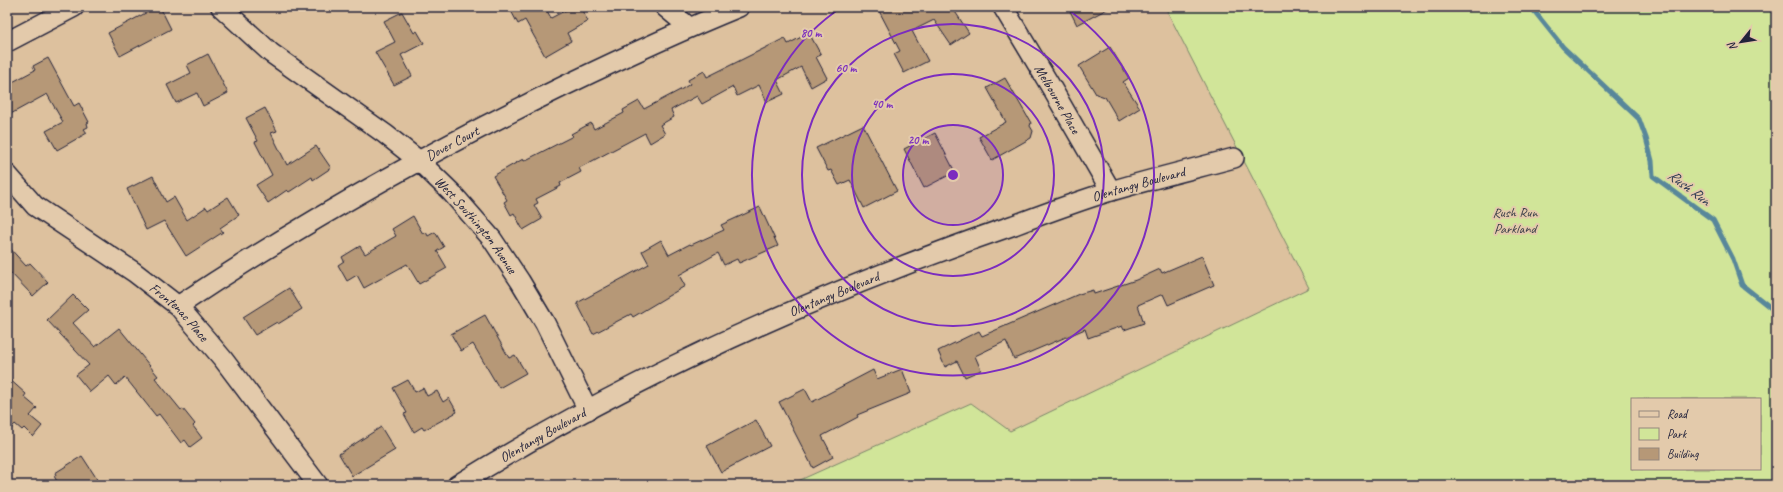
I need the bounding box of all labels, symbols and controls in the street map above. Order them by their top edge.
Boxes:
north arrow [1721,22,1761,62]
text: 80 m [801,25,822,41]
text: N [1723,39,1740,53]
text: 60 m [836,60,858,76]
street label: Melbourne Place [1031,61,1085,138]
text: 40 m [872,96,893,112]
street label: Dover Court [423,121,483,164]
text: 20 m [908,132,929,148]
street label: Olentangy Boulevard [1090,162,1189,205]
water label: Rush Run [1664,166,1715,211]
centre of rings [946,168,960,182]
street label: West Southington Avenue [431,172,522,278]
park label: Rush Run Parkland [1492,204,1538,237]
street label: Olentangy Boulevard [786,267,883,320]
street label: Frontenac Place [146,279,213,346]
legend [1631,398,1761,470]
street label: Olentangy Boulevard [496,403,590,466]
text: Road [1667,406,1689,422]
text: Park [1667,426,1688,442]
text: Building [1667,446,1699,462]

